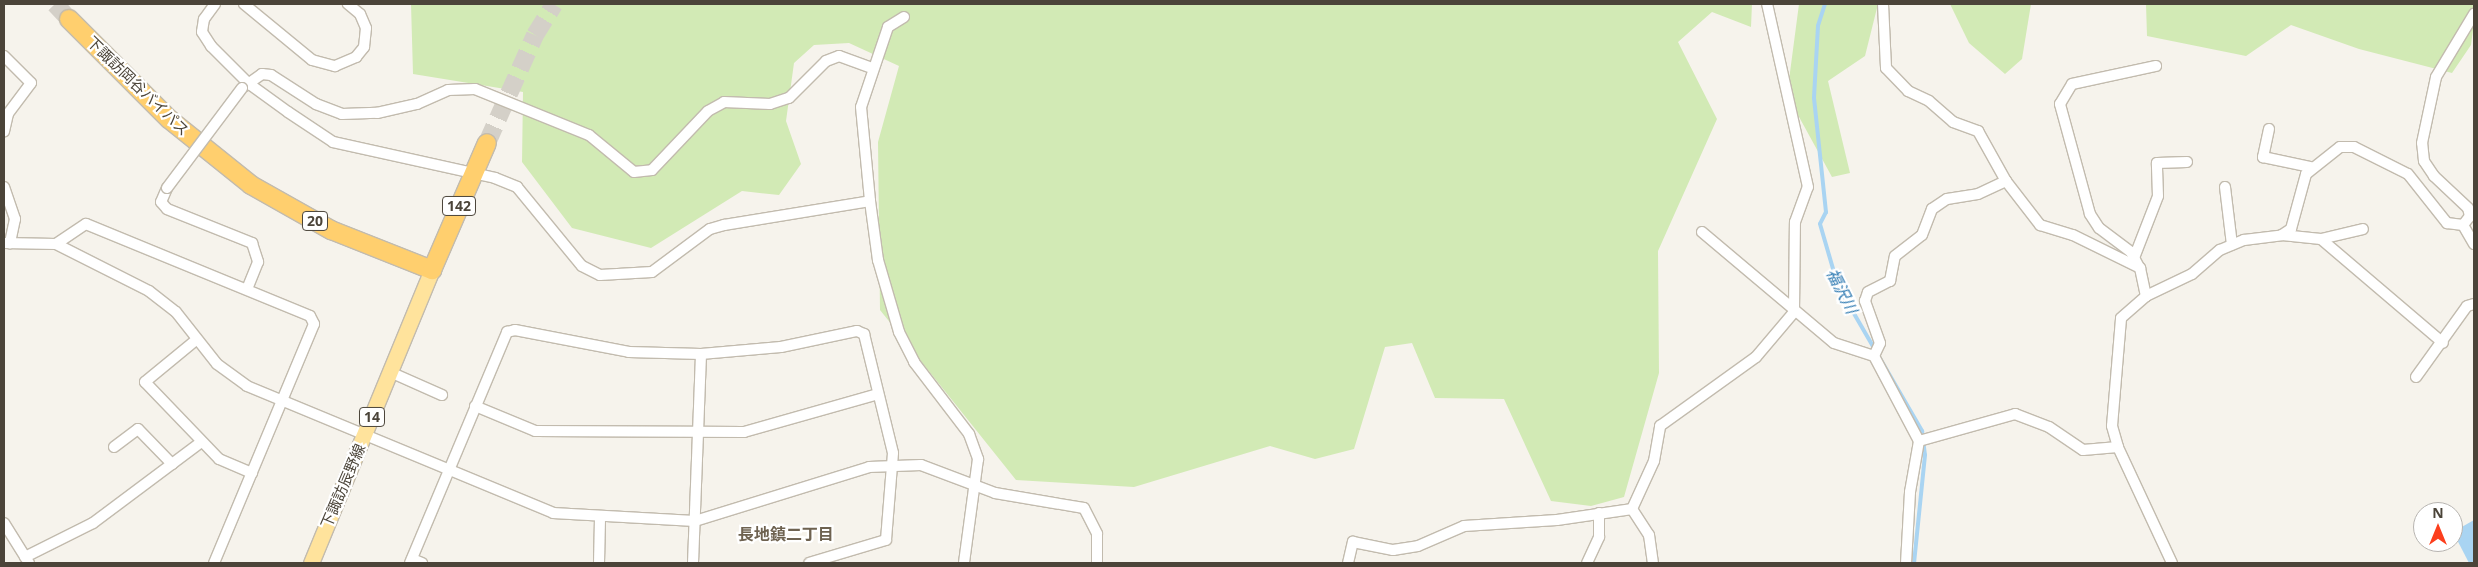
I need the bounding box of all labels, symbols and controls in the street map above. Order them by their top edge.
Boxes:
street label: 下諏訪岡谷バイパス [83,33,193,139]
road number: 142 [442,195,476,218]
road number: 20 [301,210,329,232]
water label: 福沢川 [1823,265,1861,317]
road number: 14 [358,406,386,428]
street label: 下諏訪辰野線 [317,441,369,531]
north arrow [2413,502,2463,552]
text: N [2432,503,2444,522]
district label: 長地鎮二丁目 [738,524,834,544]

